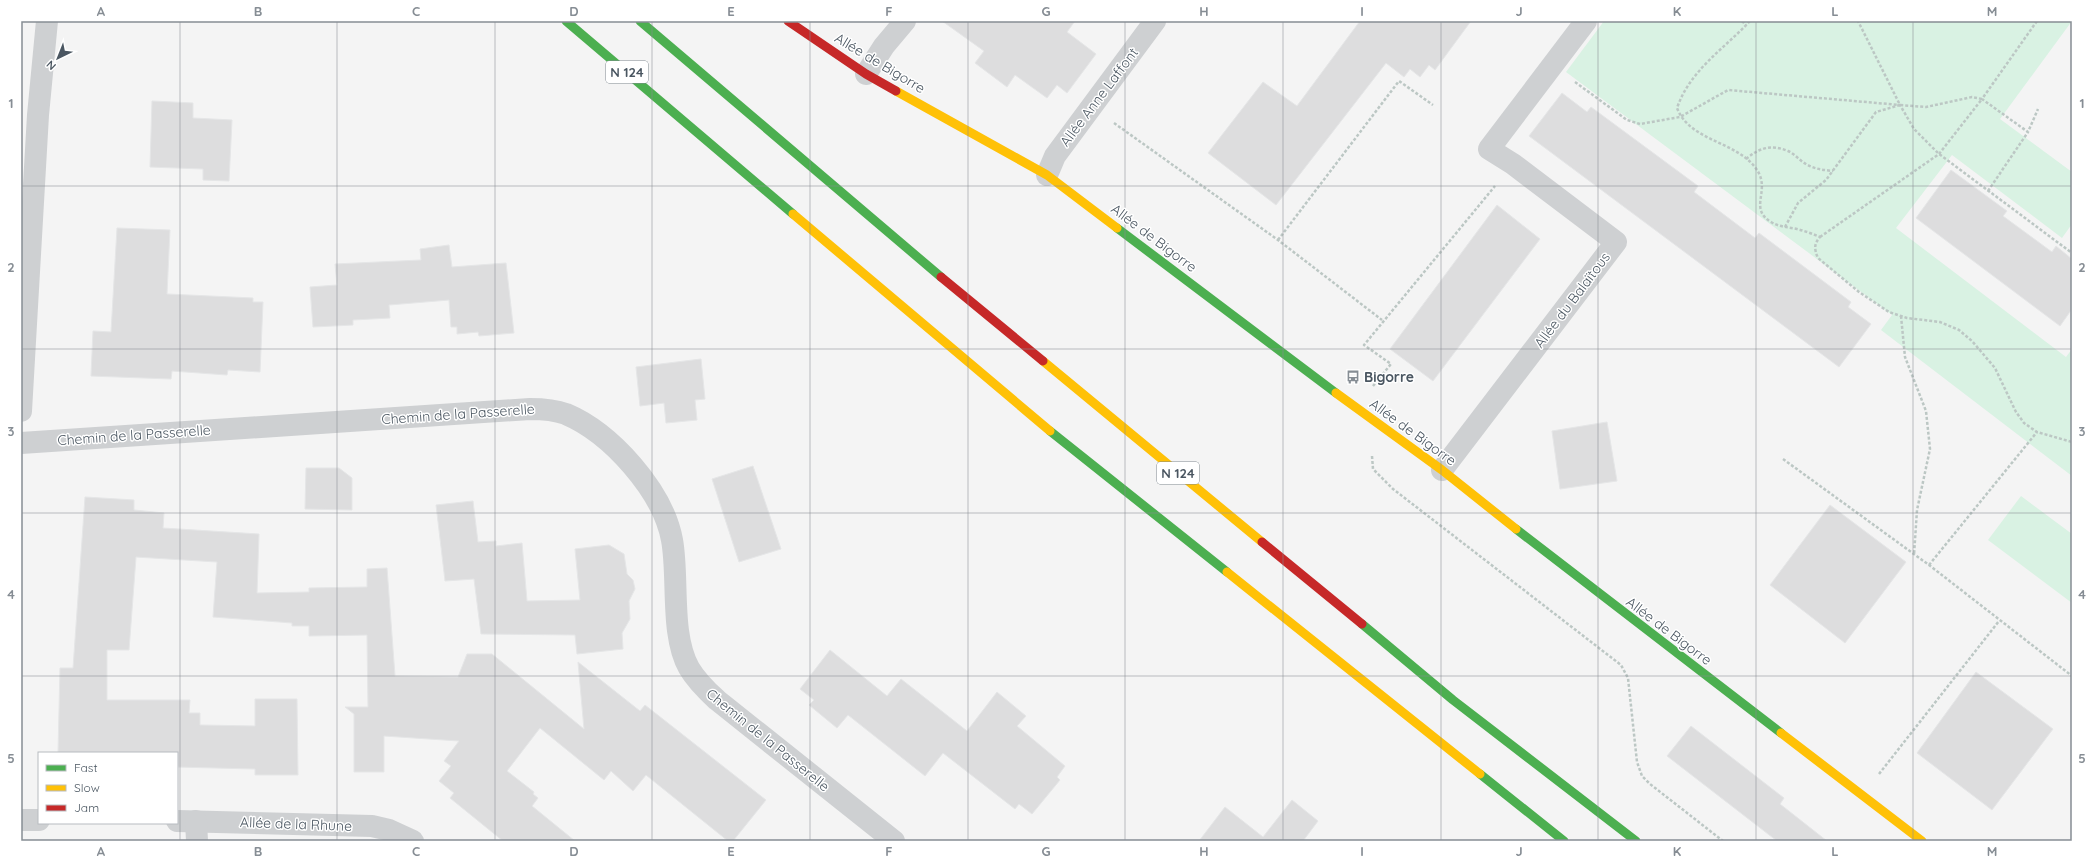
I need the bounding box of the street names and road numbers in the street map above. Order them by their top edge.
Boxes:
street label: Allée de Bigorre [831,29,929,97]
street label: Allée Anne Laffont [1056,44,1142,150]
road number: N 124 [606,61,648,83]
street label: Allée de Bigorre [1108,200,1200,276]
street label: Allée du Balaïtous [1530,248,1614,352]
street label: Allée de Bigorre [1366,395,1460,469]
street label: Chemin de la Passerelle [381,400,535,428]
street label: Chemin de la Passerelle [57,421,211,449]
road number: N 124 [1157,462,1199,484]
street label: Allée de Bigorre [1623,593,1715,669]
street label: Chemin de la Passerelle [703,685,833,795]
street label: Allée de la Rhune [240,813,352,835]

